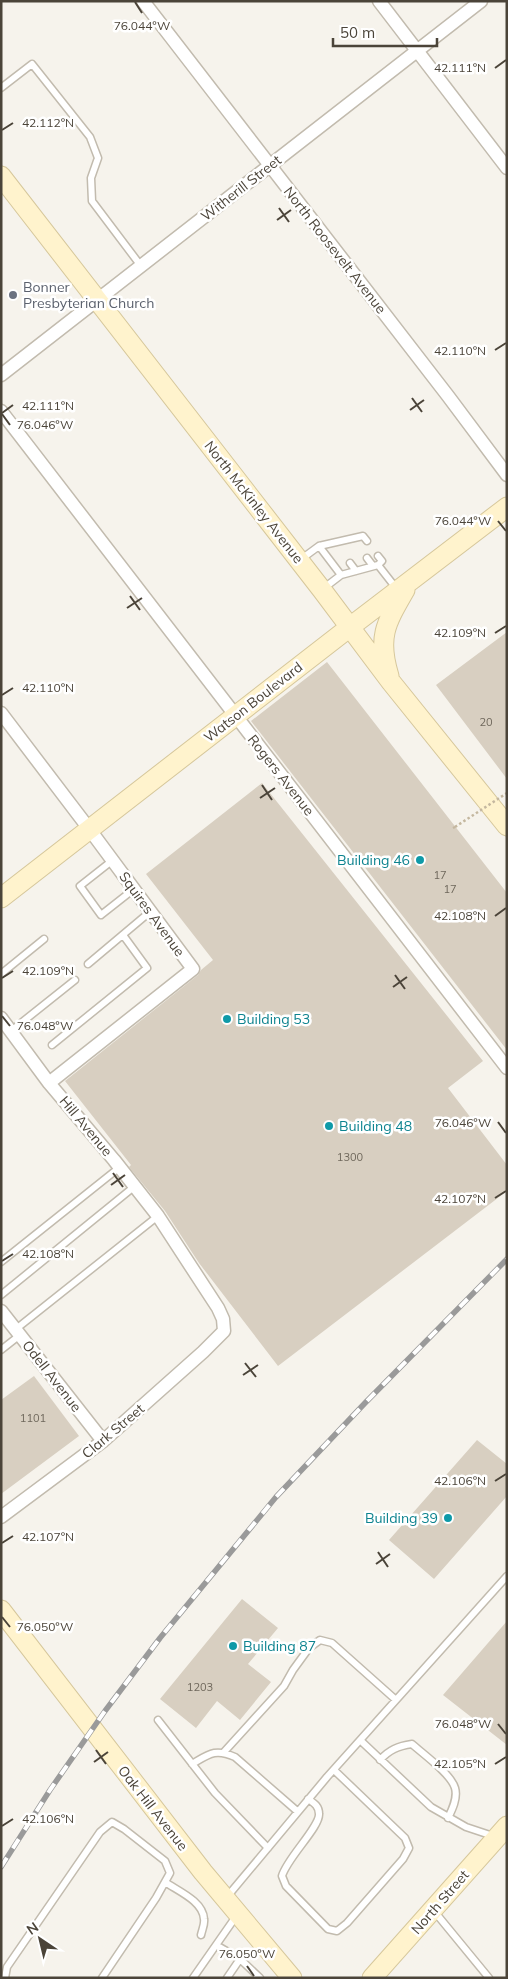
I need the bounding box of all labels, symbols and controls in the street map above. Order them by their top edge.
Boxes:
scale bar [333,15,437,47]
text: 76.044°W [114,18,170,33]
text: 50 m [340,23,375,42]
text: 42.111°N [434,60,486,75]
text: 42.112°N [22,115,74,130]
street label: Witherill Street [197,151,285,225]
street label: North Roosevelt Avenue [280,183,390,317]
place label: Bonner Presbyterian Church [23,278,154,312]
marker: Bonner Presbyterian Church [7,289,19,301]
text: 42.110°N [434,343,486,358]
text: 42.111°N [22,398,74,413]
text: 76.046°W [17,417,73,432]
street label: North McKinley Avenue [201,437,307,567]
text: 76.044°W [435,513,491,528]
text: 42.109°N [434,625,486,640]
street label: Watson Boulevard [200,658,306,746]
text: 42.110°N [22,680,74,695]
house number: 20 [479,715,493,729]
street label: Rogers Avenue [244,731,318,819]
place label: Building 46 [337,851,410,869]
marker: Building 46 [414,854,426,866]
street label: Squires Avenue [115,868,189,960]
house number: 17 [433,868,447,882]
house number: 17 [443,882,457,896]
text: 42.108°N [434,908,486,923]
text: 42.109°N [22,963,74,978]
place label: Building 53 [237,1010,310,1028]
marker: Building 53 [221,1013,233,1025]
text: 76.048°W [17,1018,73,1033]
street label: Hill Avenue [56,1092,116,1160]
text: 76.046°W [435,1115,491,1130]
place label: Building 48 [339,1117,412,1135]
marker: Building 48 [323,1120,335,1132]
house number: 1300 [337,1150,364,1164]
text: 42.107°N [434,1191,486,1206]
text: 42.108°N [22,1246,74,1261]
street label: Odell Avenue [18,1337,86,1415]
street label: Clark Street [78,1400,148,1462]
house number: 1101 [20,1411,46,1425]
text: 42.106°N [434,1473,486,1488]
place label: Building 39 [365,1509,438,1527]
marker: Building 39 [442,1512,454,1524]
text: 42.107°N [22,1529,74,1544]
text: 76.050°W [17,1619,73,1634]
place label: Building 87 [243,1637,316,1655]
marker: Building 87 [227,1640,239,1652]
house number: 1203 [187,1680,213,1694]
text: 76.048°W [435,1716,491,1731]
text: 42.105°N [434,1756,486,1771]
street label: Oak Hill Avenue [114,1762,192,1854]
text: 42.106°N [22,1811,74,1826]
street label: North Street [407,1866,473,1938]
north arrow [15,1914,65,1964]
text: N [23,1918,42,1939]
text: 76.050°W [219,1946,275,1961]

